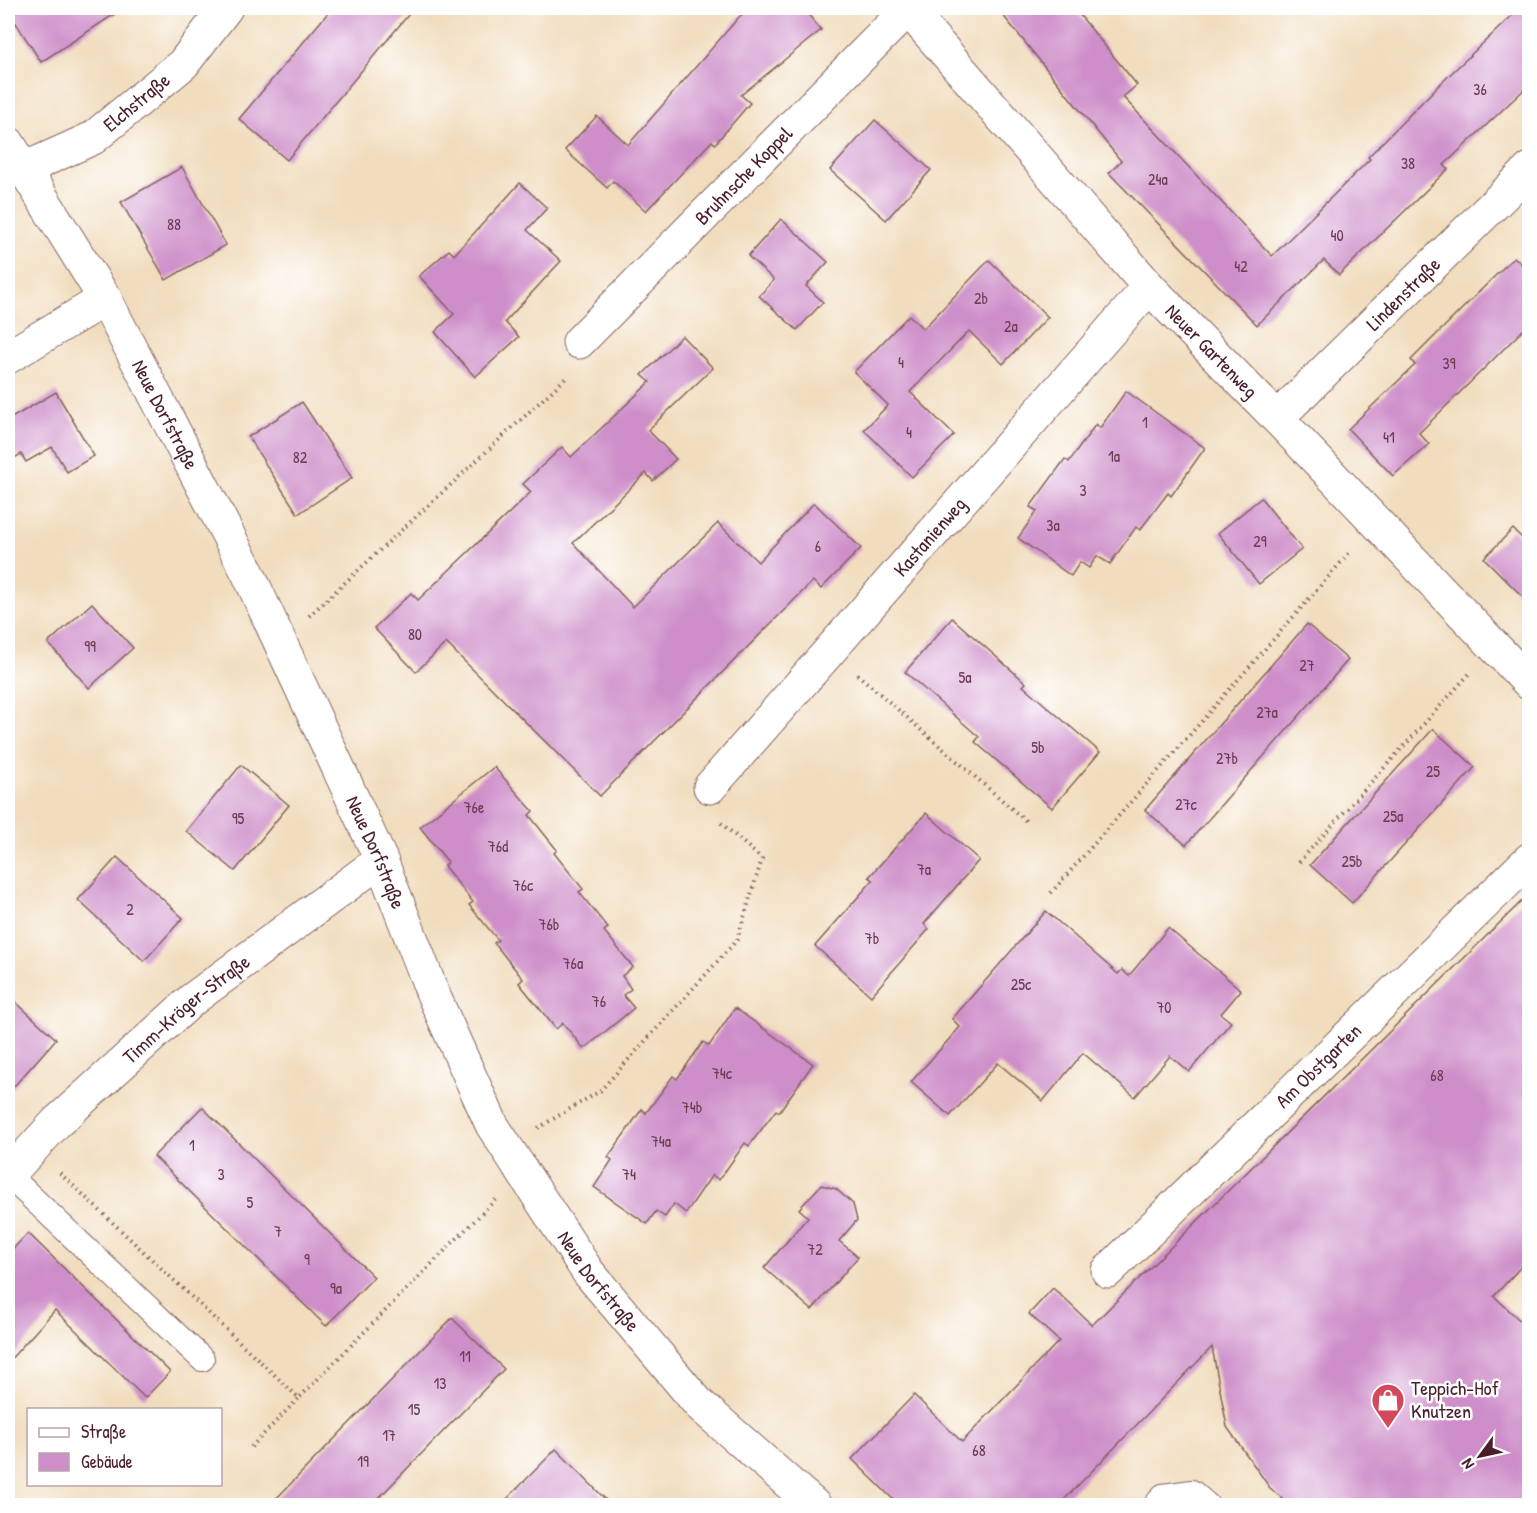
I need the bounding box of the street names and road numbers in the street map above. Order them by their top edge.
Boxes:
street label: Elchstraße [97,66,175,137]
street label: Bruhnsche Koppel [688,119,798,230]
street label: Lindenstraße [1360,251,1446,336]
street label: Neuer Gartenweg [1160,298,1264,404]
street label: Neue Dorfstraße [126,355,206,474]
street label: Kastanienweg [887,491,972,582]
street label: Neue Dorfstraße [340,791,413,912]
street label: Timm-Kröger-Straße [116,948,255,1069]
street label: Am Obstgarten [1269,1017,1367,1113]
street label: Neue Dorfstraße [552,1226,646,1337]

